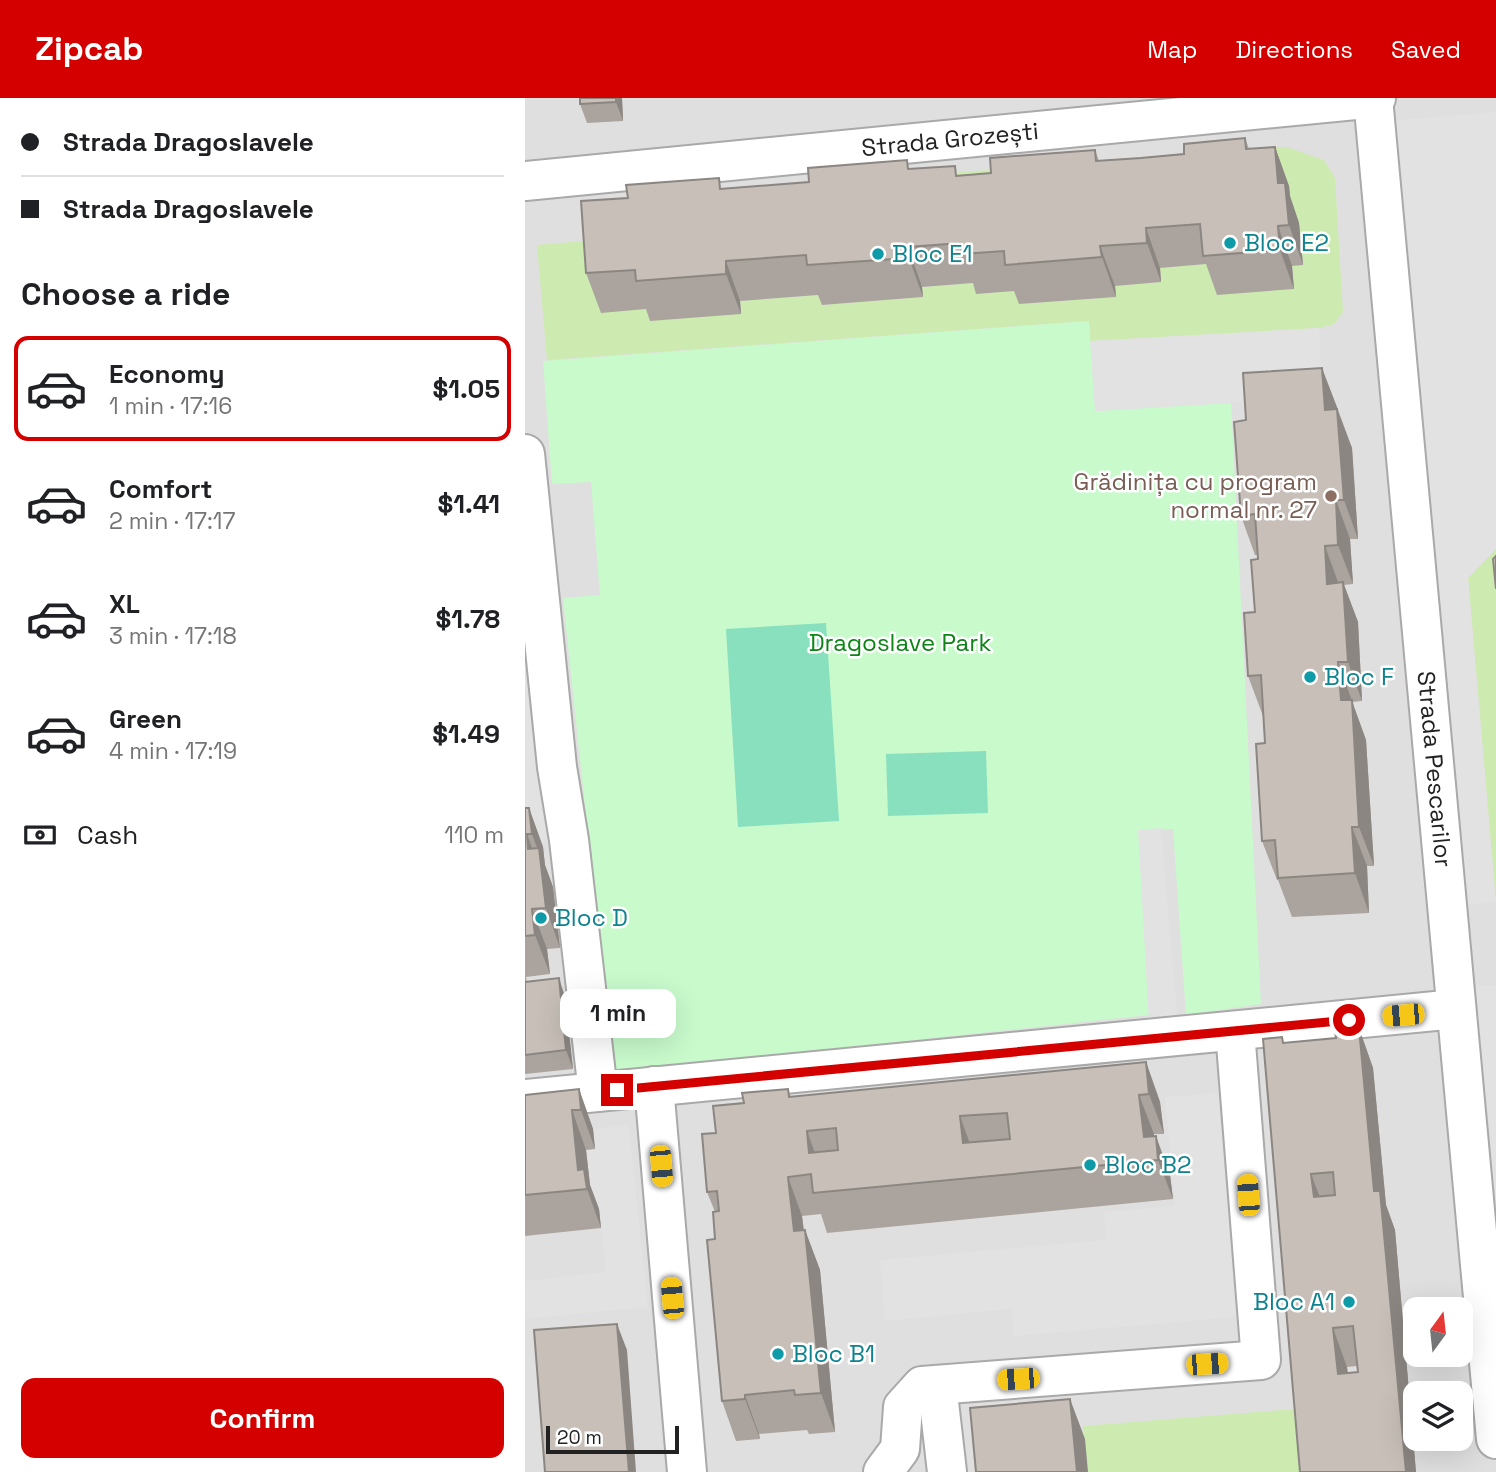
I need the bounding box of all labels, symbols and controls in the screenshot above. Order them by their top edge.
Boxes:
text: Zipcab [35,28,143,70]
text: Map [1147,34,1197,65]
text: Directions [1235,34,1353,65]
text: Saved [1391,34,1461,65]
street label: Strada Grozești [860,115,1040,163]
text: Strada Dragoslavele [63,125,314,159]
text: Strada Dragoslavele [63,192,314,226]
place label: Bloc E2 [1244,227,1329,258]
marker: Bloc E2 [1222,235,1238,251]
place label: Bloc E1 [892,238,973,269]
marker: Bloc E1 [870,246,886,262]
text: Choose a ride [21,274,231,314]
icon: car [25,357,88,420]
text: Economy [109,357,225,391]
text: $1.05 [433,372,500,406]
text: 1 min · 17:16 [109,391,232,421]
place label: Grădinița cu program normal nr. 27 [1074,466,1317,525]
icon: car [25,472,88,535]
text: Comfort [109,472,212,506]
text: $1.41 [437,487,500,521]
marker: Grădinița cu program normal nr. 27 [1323,488,1339,504]
text: 2 min · 17:17 [109,506,235,536]
icon: car [25,587,88,650]
text: XL [109,587,140,621]
text: $1.78 [436,602,500,636]
text: 3 min · 17:18 [109,621,237,651]
park label: Dragoslave Park [809,627,991,658]
place label: Bloc F [1324,661,1394,692]
marker: Bloc F [1302,669,1318,685]
street label: Strada Pescarilor [1411,670,1460,869]
icon: car [25,702,88,765]
text: Green [109,702,182,736]
text: $1.49 [432,717,500,751]
text: 4 min · 17:19 [109,736,237,766]
icon: cash [21,816,59,854]
text: Cash [77,818,138,852]
text: 110 m [444,820,504,850]
place label: Bloc D [555,902,628,933]
marker: Bloc D [533,910,549,926]
callout: 1 min [559,988,675,1038]
text: 1 min [590,998,646,1028]
car [1382,1003,1425,1027]
route start [1333,1004,1365,1036]
route end [601,1074,633,1106]
car [649,1144,674,1188]
place label: Bloc B2 [1104,1149,1191,1180]
marker: Bloc B2 [1082,1157,1098,1173]
car [1237,1173,1260,1217]
car [660,1276,685,1320]
place label: Bloc A1 [1253,1286,1335,1317]
marker: Bloc A1 [1341,1294,1357,1310]
north arrow [1403,1297,1473,1367]
map controls [1403,1297,1473,1451]
place label: Bloc B1 [792,1338,875,1369]
marker: Bloc B1 [770,1346,786,1362]
car [1186,1352,1229,1376]
car [997,1367,1040,1391]
button: Confirm [21,1378,504,1458]
button: layers [1403,1381,1473,1451]
scale bar [546,1423,679,1455]
text: 20 m [557,1425,602,1450]

